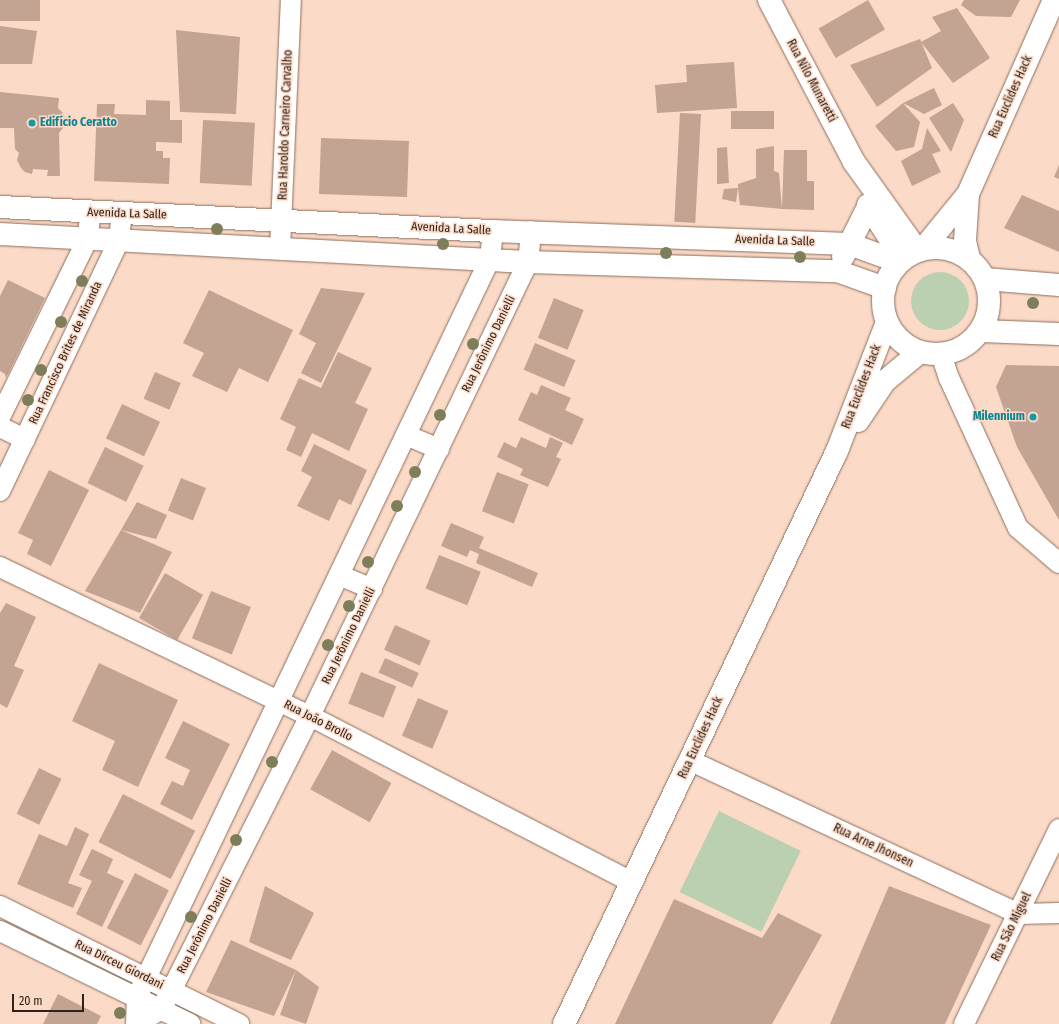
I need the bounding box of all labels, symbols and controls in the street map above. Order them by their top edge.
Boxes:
street label: Rua Nilo Munaretti [783,37,839,125]
street label: Rua Haroldo Carneiro Carvalho [276,50,296,200]
street label: Rua Euclides Hack [986,54,1036,140]
place label: Edifício Ceratto [40,116,117,130]
marker: Edifício Ceratto [27,118,37,128]
street label: Avenida La Salle [87,205,167,223]
street label: Avenida La Salle [411,220,491,238]
street label: Avenida La Salle [735,232,815,250]
street label: Rua Francisco Brites de Miranda [26,279,106,427]
street label: Rua Jerônimo Danielli [459,293,519,395]
street label: Rua Euclides Hack [839,343,885,431]
place label: Milennium [973,410,1025,424]
marker: Milennium [1028,412,1038,422]
street label: Rua Jerônimo Danielli [319,585,379,687]
street label: Rua Euclides Hack [676,695,726,781]
street label: Rua João Brollo [281,697,355,745]
street label: Rua Arne Jhonsen [831,821,915,871]
street label: Rua Jerônimo Danielli [175,876,235,976]
street label: Rua São Miguel [989,890,1035,964]
street label: Rua Dirceu Giordani [72,937,166,993]
scale bar [14,986,86,1012]
text: 20 m [19,994,43,1008]

